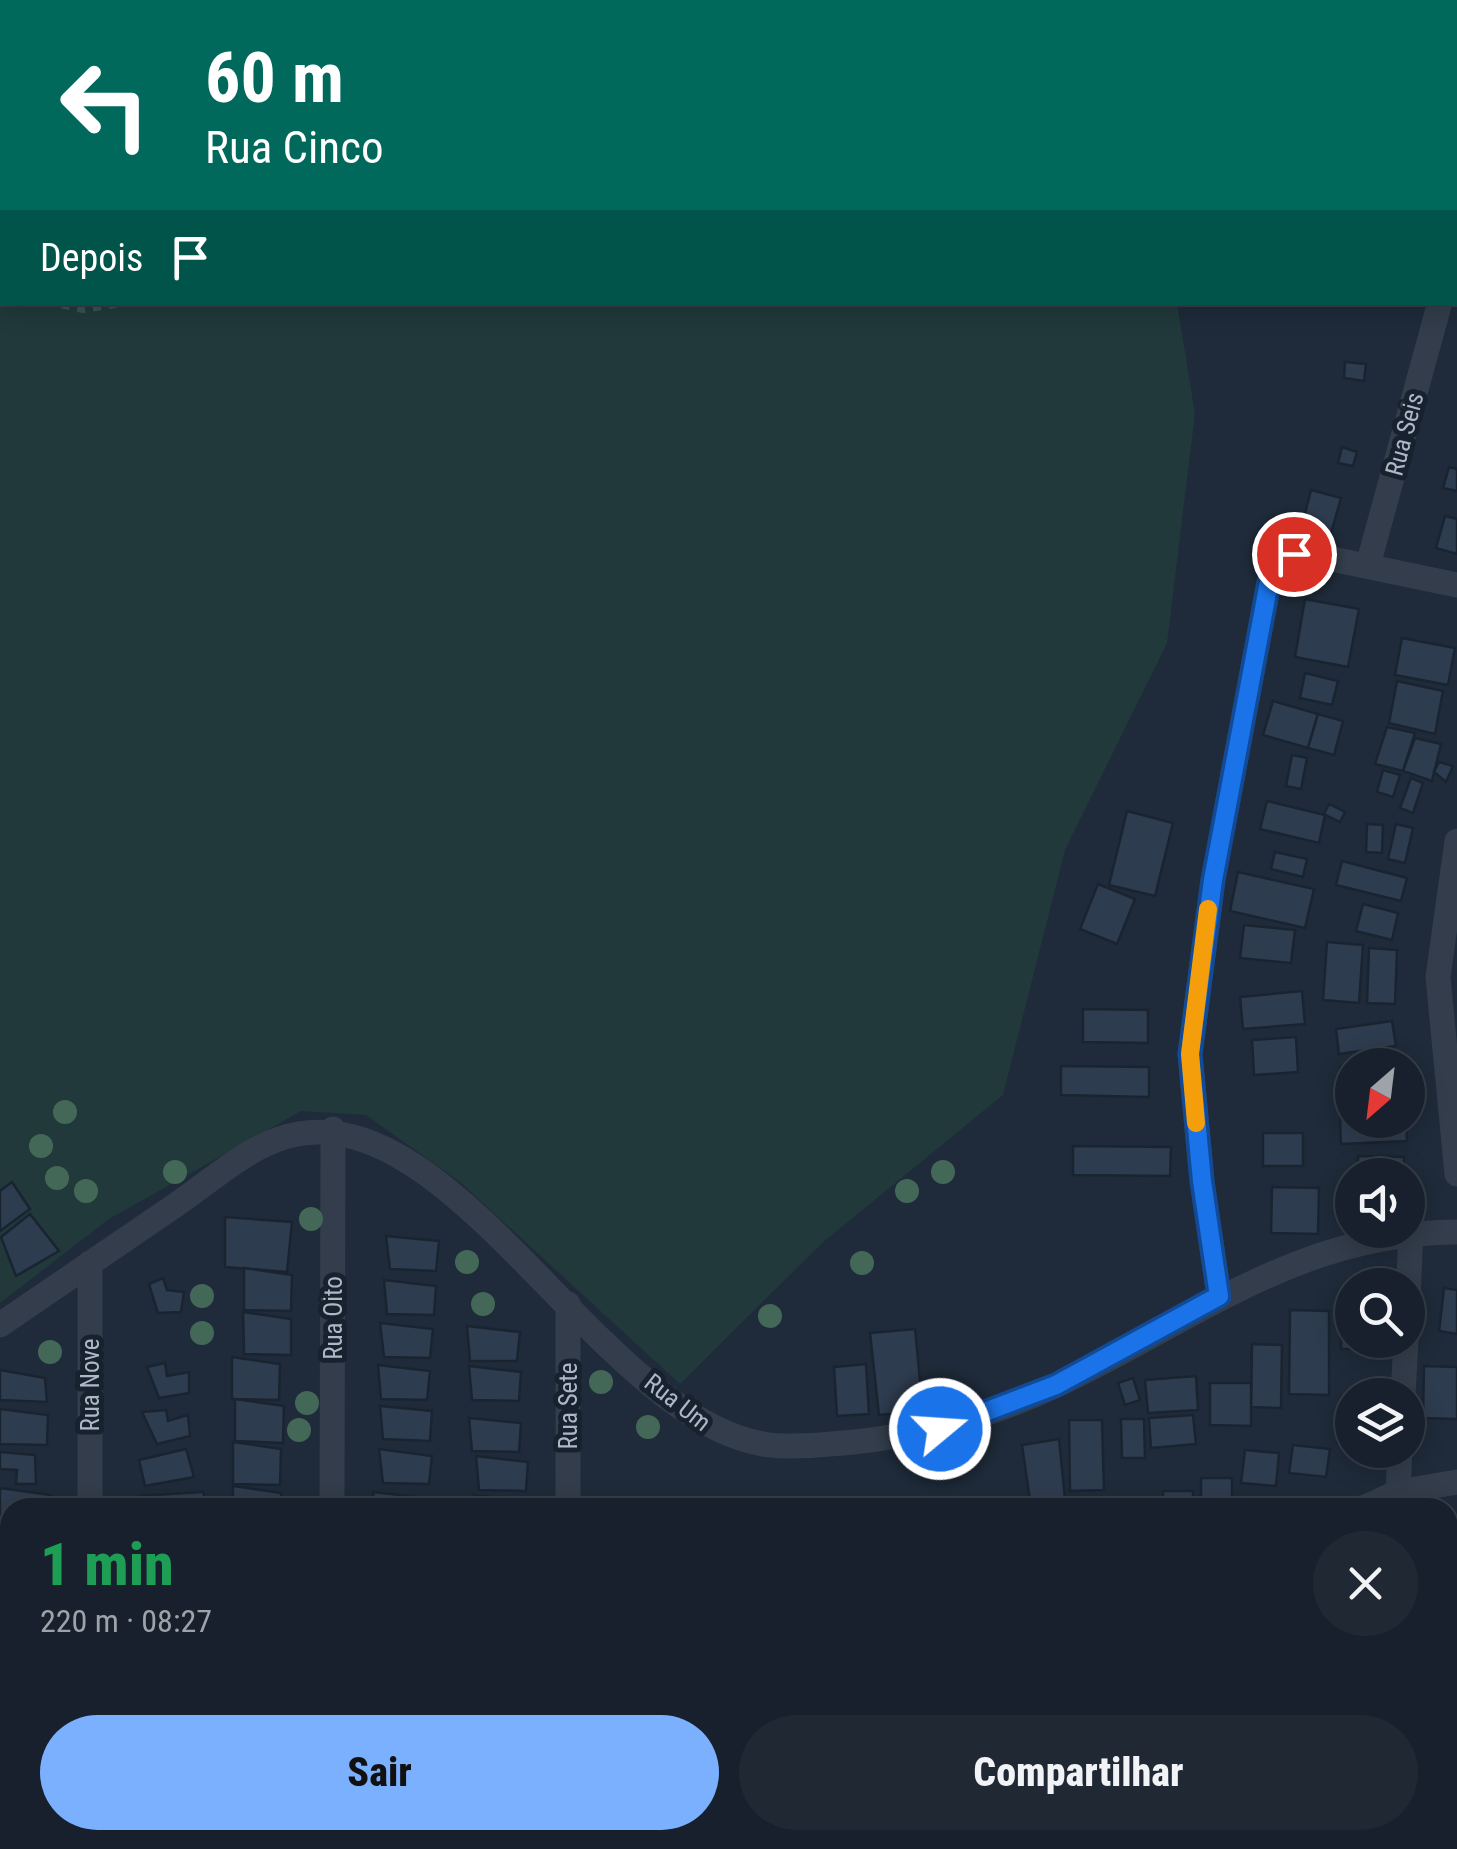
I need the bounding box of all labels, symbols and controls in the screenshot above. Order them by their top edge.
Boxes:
text: 60 m [205,37,344,119]
icon: left [40,40,170,170]
text: Rua Cinco [205,121,384,174]
icon: arrive [163,230,218,285]
text: Depois [40,236,143,280]
street label: Rua Seis [1379,389,1429,479]
pin [1252,512,1337,597]
icon: arrive [1267,527,1322,582]
north arrow [1335,1048,1425,1138]
map controls [1335,1048,1425,1468]
button: sound [1335,1158,1425,1248]
button: search [1335,1268,1425,1358]
street label: Rua Oito [319,1276,348,1360]
street label: Rua Nove [76,1338,105,1432]
street label: Rua Sete [554,1363,583,1449]
street label: Rua Um [639,1368,717,1437]
position arrow [888,1377,992,1481]
button: layers [1335,1378,1425,1468]
text: 1 min [40,1529,174,1600]
button: close [1313,1531,1418,1636]
text: 220 m · 08:27 [40,1602,212,1640]
button: Sair [40,1715,719,1830]
button: Compartilhar [739,1715,1418,1830]

